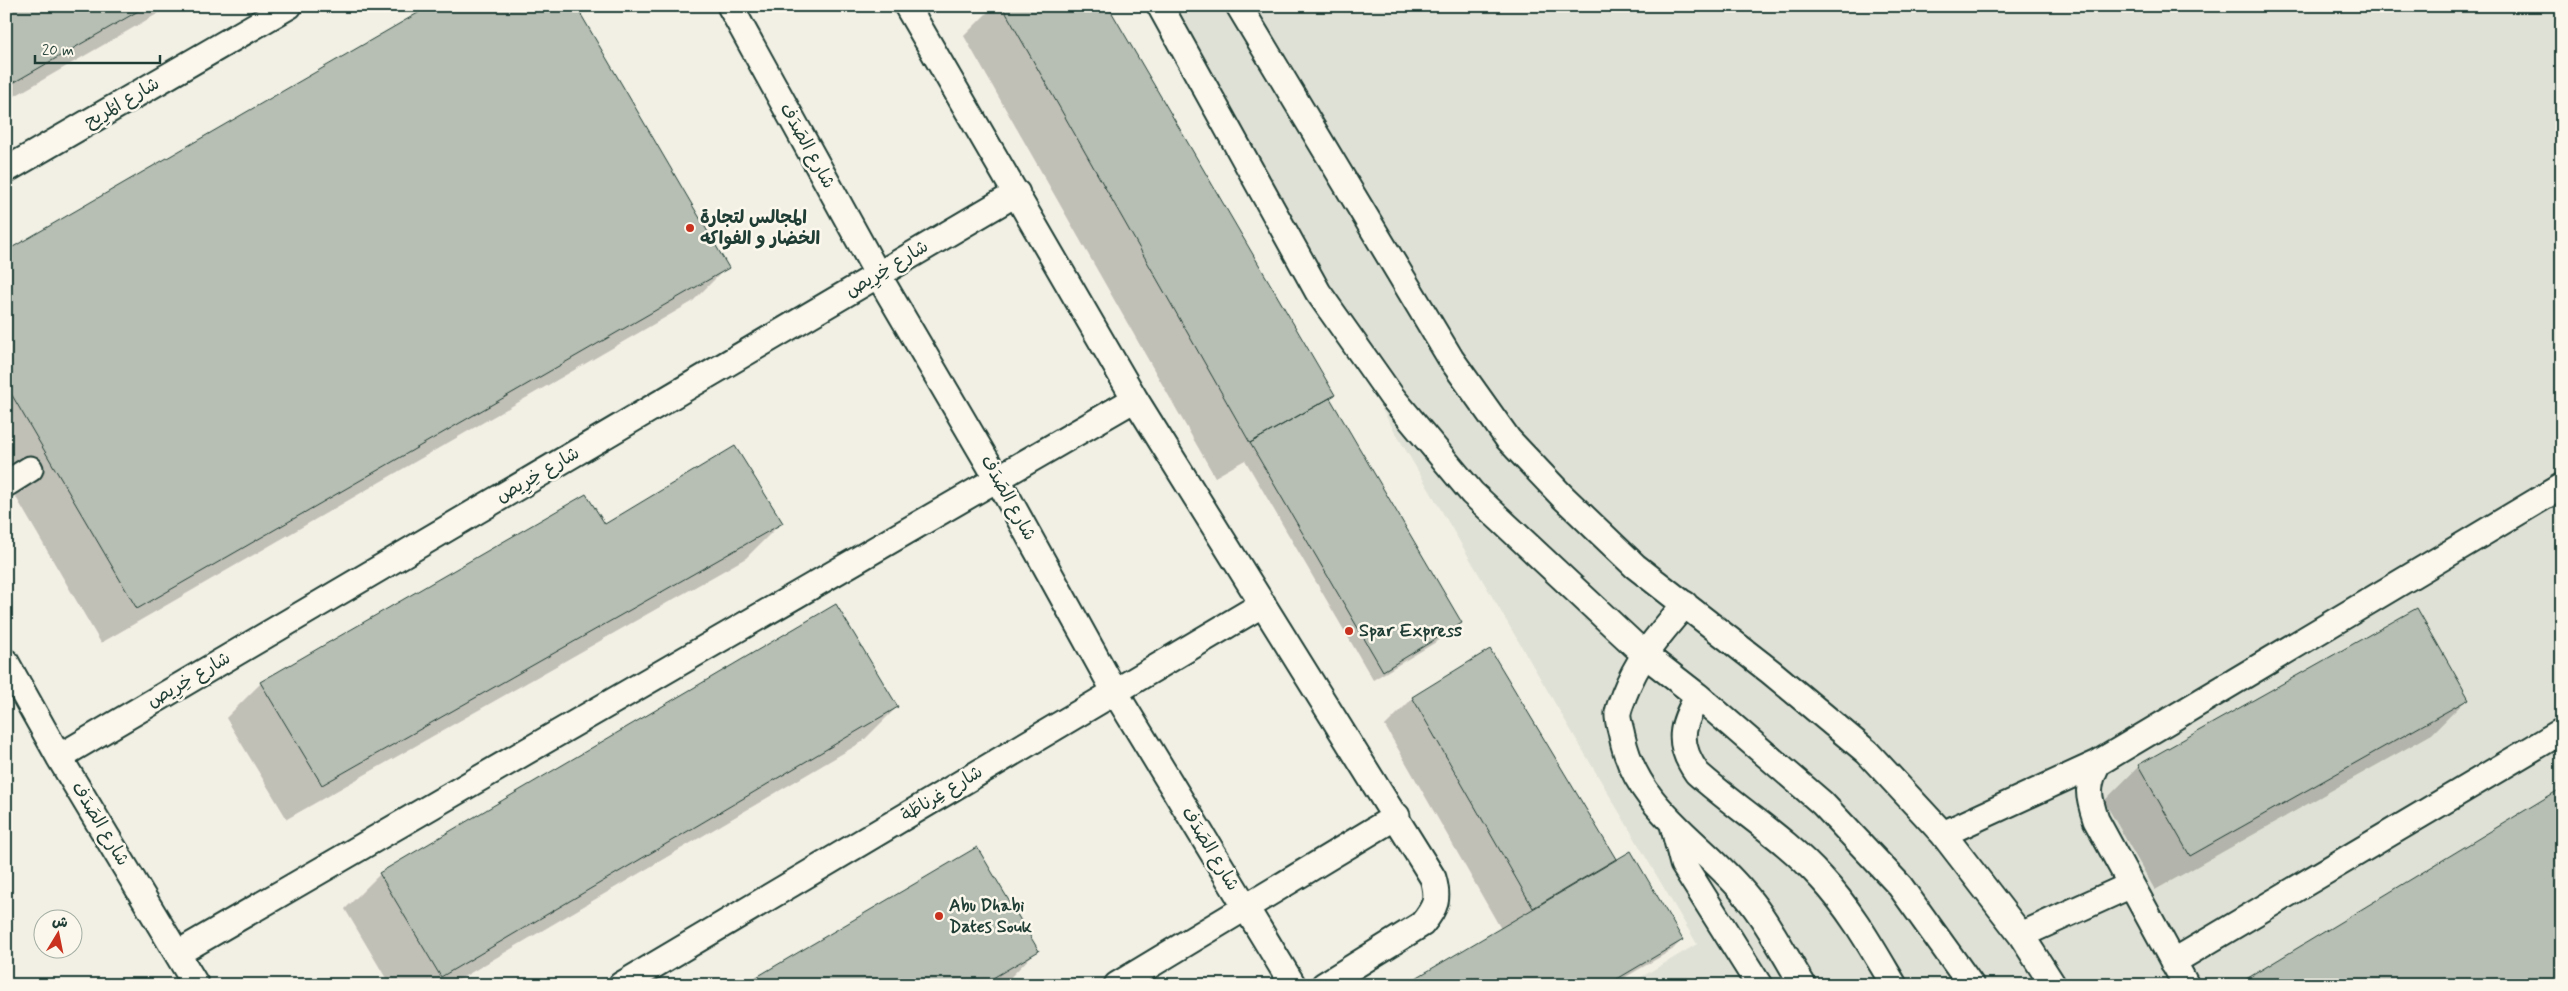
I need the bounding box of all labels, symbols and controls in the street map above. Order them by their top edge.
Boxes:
scale bar [35,32,160,64]
text: 20 m [42,41,74,61]
street label: شارع المُرِيح [80,72,164,134]
street label: شارع الصَدَف [774,99,840,193]
place label: المجالس لتجارة الخضار و الفواكه [700,206,820,251]
marker: المجالس لتجارة الخضار و الفواكه [684,222,696,234]
street label: شارع خِرِيص [841,235,933,303]
street label: شارع خِرِيص [492,441,584,509]
street label: شارع الصَدَف [975,451,1041,545]
place label: Spar Express [1359,619,1462,643]
marker: Spar Express [1343,625,1355,637]
street label: شارع خِرِيص [143,646,235,714]
street label: شارع غِرناطَة [897,760,987,828]
street label: شارع الصَدَف [65,777,135,871]
street label: شارع الصَدَف [1175,802,1245,896]
place label: Abu Dhabi Dates Souk [949,894,1033,939]
north arrow [32,908,82,958]
marker: Abu Dhabi Dates Souk [933,910,945,922]
text: ش [51,912,69,932]

